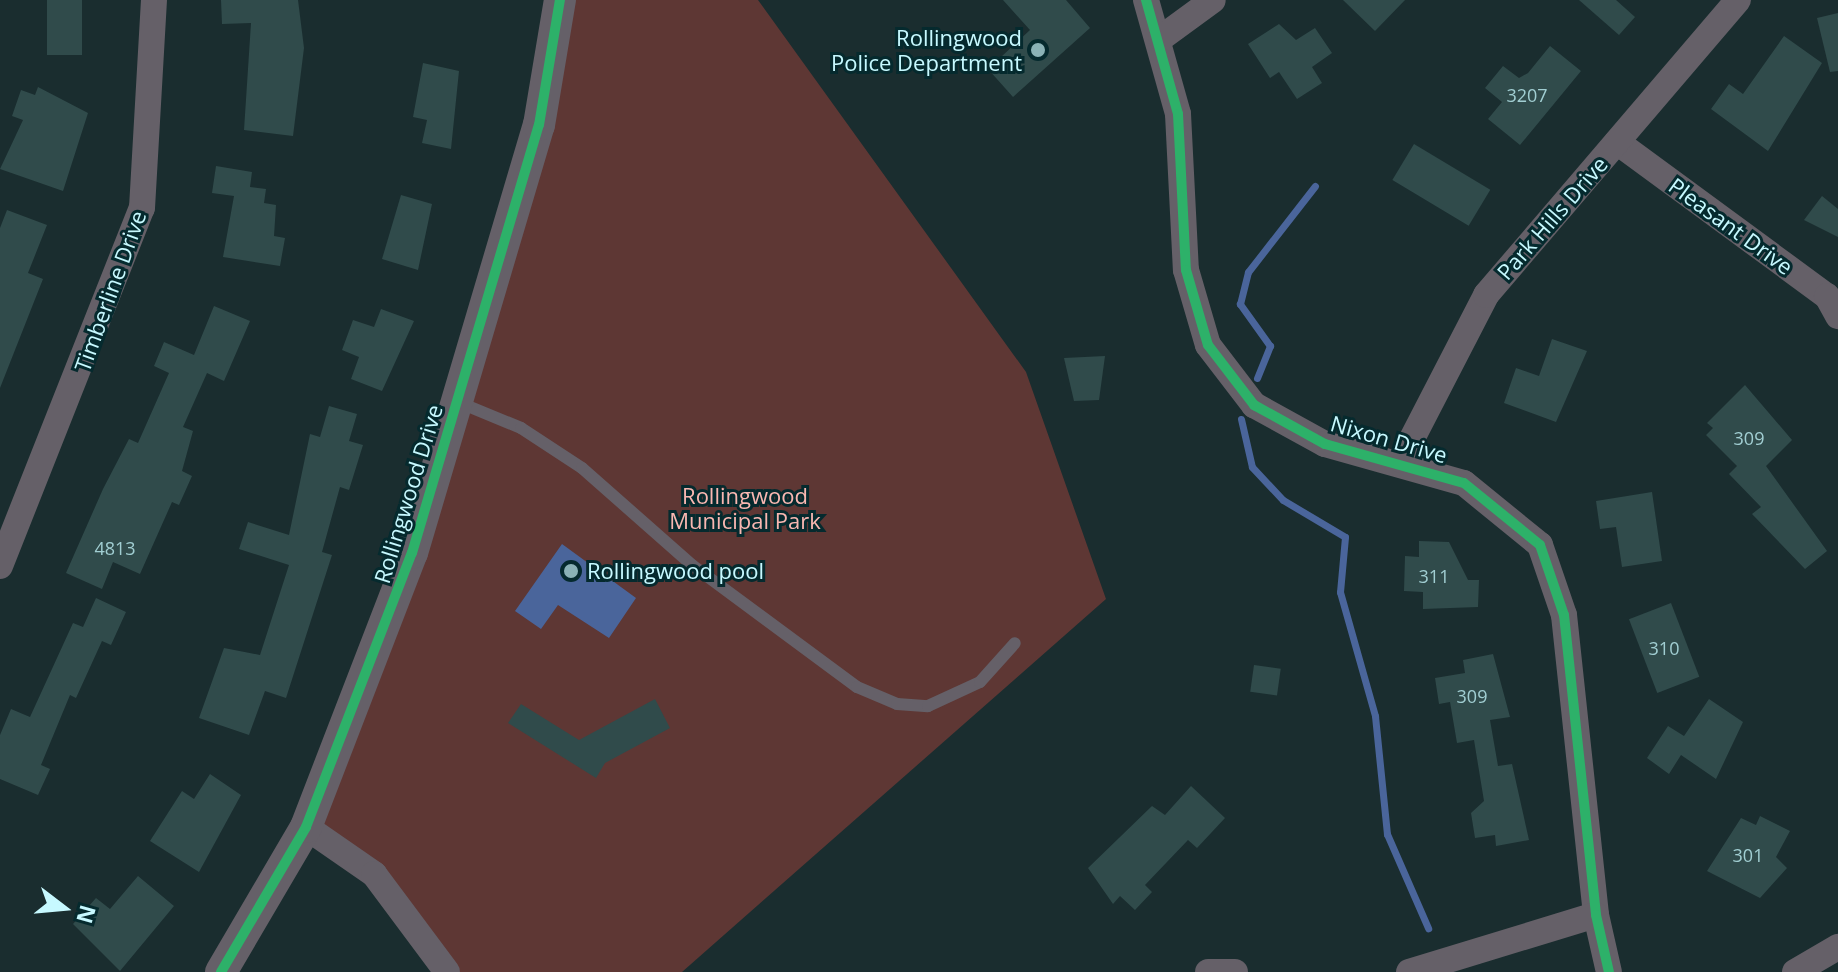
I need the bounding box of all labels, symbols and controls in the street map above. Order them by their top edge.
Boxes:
place label: Rollingwood Police Department [831,24,1022,76]
marker: Rollingwood Police Department [1029,41,1047,59]
house number: 3207 [1506,84,1548,106]
street label: Park Hills Drive [1491,151,1613,285]
street label: Pleasant Drive [1664,172,1798,280]
street label: Timberline Drive [69,207,151,375]
street label: Rollingwood Drive [368,401,448,587]
street label: Nixon Drive [1328,410,1450,468]
house number: 309 [1734,427,1764,449]
park label: Rollingwood Municipal Park [669,482,821,534]
house number: 4813 [94,537,136,559]
place label: Rollingwood pool [587,558,764,584]
marker: Rollingwood pool [562,562,580,580]
house number: 311 [1419,565,1449,587]
house number: 310 [1649,637,1679,659]
house number: 309 [1457,685,1487,707]
house number: 301 [1733,844,1763,866]
north arrow [24,868,104,948]
text: N [70,902,104,927]

